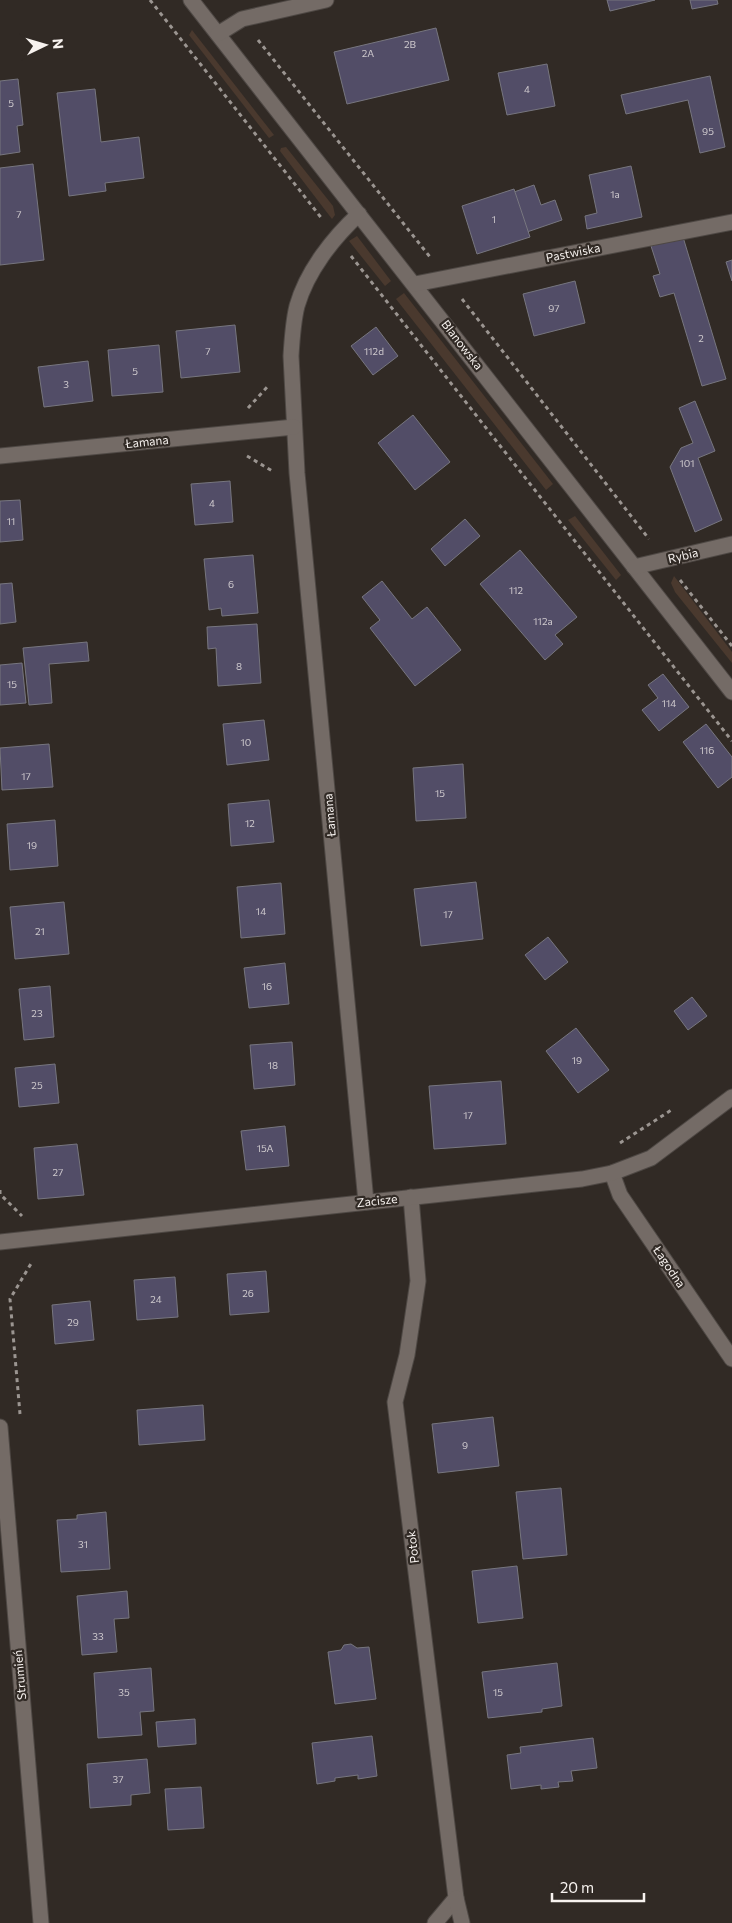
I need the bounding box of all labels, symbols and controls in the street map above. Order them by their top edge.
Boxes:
north arrow [20,20,70,70]
text: N [50,38,67,50]
house number: 2B [404,38,417,50]
house number: 2A [362,47,374,59]
house number: 4 [524,83,530,95]
house number: 5 [8,97,14,109]
house number: 95 [702,125,714,137]
house number: 1a [610,188,620,200]
house number: 7 [16,208,22,220]
house number: 1 [492,213,496,225]
street label: Pastwiska [544,240,601,264]
house number: 97 [548,302,560,314]
street label: Blanowska [439,317,486,372]
house number: 2 [698,332,704,344]
house number: 7 [205,345,211,357]
house number: 112d [364,345,384,357]
house number: 5 [132,365,138,377]
house number: 3 [63,378,69,390]
street label: Łamana [124,432,169,450]
house number: 101 [679,457,695,469]
house number: 4 [209,497,215,509]
house number: 11 [7,515,15,527]
street label: Rybia [666,545,699,565]
house number: 6 [228,578,234,590]
house number: 112 [509,584,523,596]
house number: 112a [533,615,553,627]
house number: 8 [236,660,242,672]
house number: 15 [7,678,17,690]
house number: 114 [662,697,676,709]
house number: 10 [241,736,251,748]
house number: 116 [700,744,714,756]
house number: 17 [21,770,31,782]
house number: 15 [435,787,445,799]
street label: Łamana [320,793,338,838]
house number: 12 [245,817,255,829]
house number: 19 [27,839,37,851]
house number: 14 [256,905,266,917]
house number: 17 [443,908,453,920]
house number: 21 [35,925,45,937]
house number: 16 [262,980,272,992]
house number: 23 [31,1007,43,1019]
house number: 19 [572,1054,582,1066]
house number: 18 [268,1059,278,1071]
house number: 25 [31,1079,43,1091]
house number: 17 [463,1109,473,1121]
house number: 15A [257,1142,273,1154]
house number: 27 [53,1166,63,1178]
street label: Zacisze [356,1191,398,1209]
street label: Łagodna [650,1242,689,1290]
house number: 26 [242,1287,254,1299]
house number: 24 [150,1293,162,1305]
house number: 29 [67,1316,79,1328]
house number: 9 [462,1439,468,1451]
street label: Potok [403,1529,421,1564]
house number: 31 [78,1538,88,1550]
house number: 33 [92,1630,104,1642]
street label: Strumień [10,1650,28,1701]
house number: 35 [118,1686,130,1698]
house number: 15 [493,1686,503,1698]
house number: 37 [113,1773,123,1785]
scale bar [552,1870,644,1902]
text: 20 m [560,1878,594,1896]

